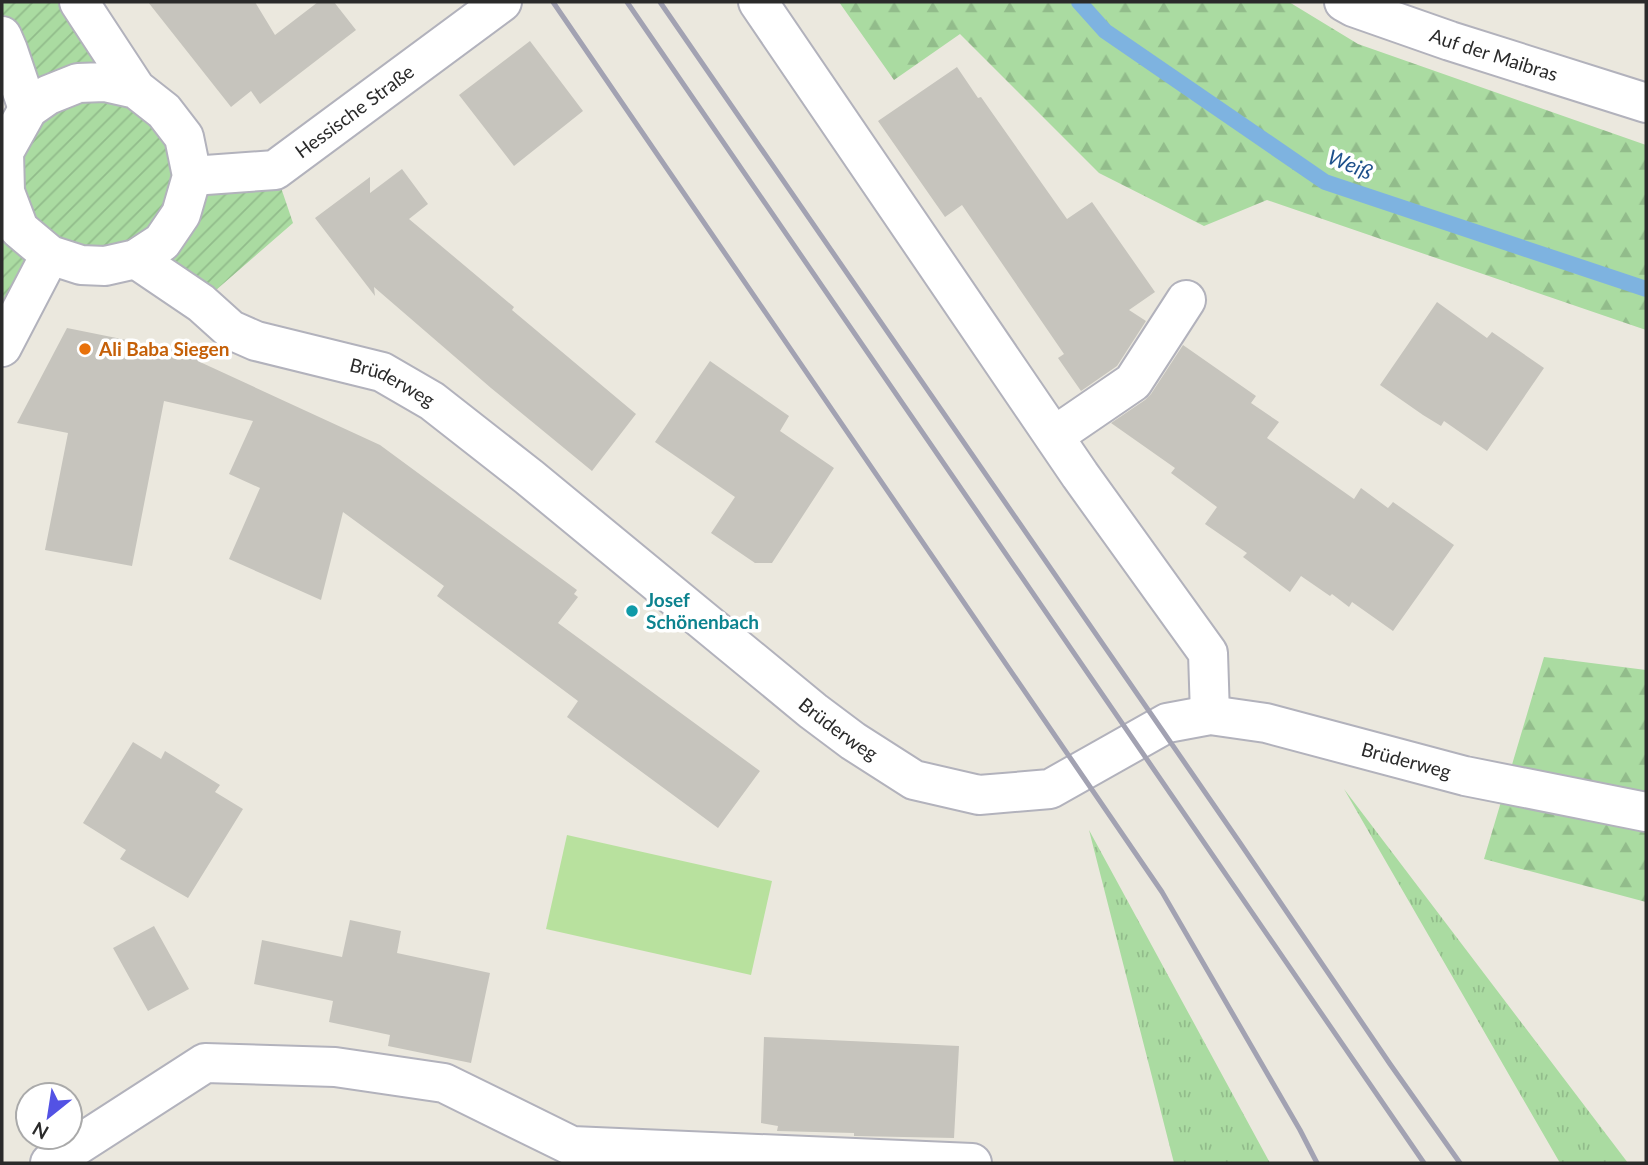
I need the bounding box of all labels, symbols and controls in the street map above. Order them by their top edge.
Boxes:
street label: Auf der Maibras [1427,23,1561,85]
street label: Hessische Straße [290,59,418,162]
water label: Weiß [1325,143,1377,184]
place label: Ali Baba Siegen [98,337,229,360]
marker: Ali Baba Siegen [77,341,93,357]
street label: Brüderweg [347,352,439,411]
place label: Josef Schönenbach [646,588,759,633]
marker: Josef Schönenbach [624,603,640,619]
street label: Brüderweg [795,692,882,765]
street label: Brüderweg [1359,737,1454,783]
north arrow [14,1081,84,1151]
text: N [28,1118,52,1145]

